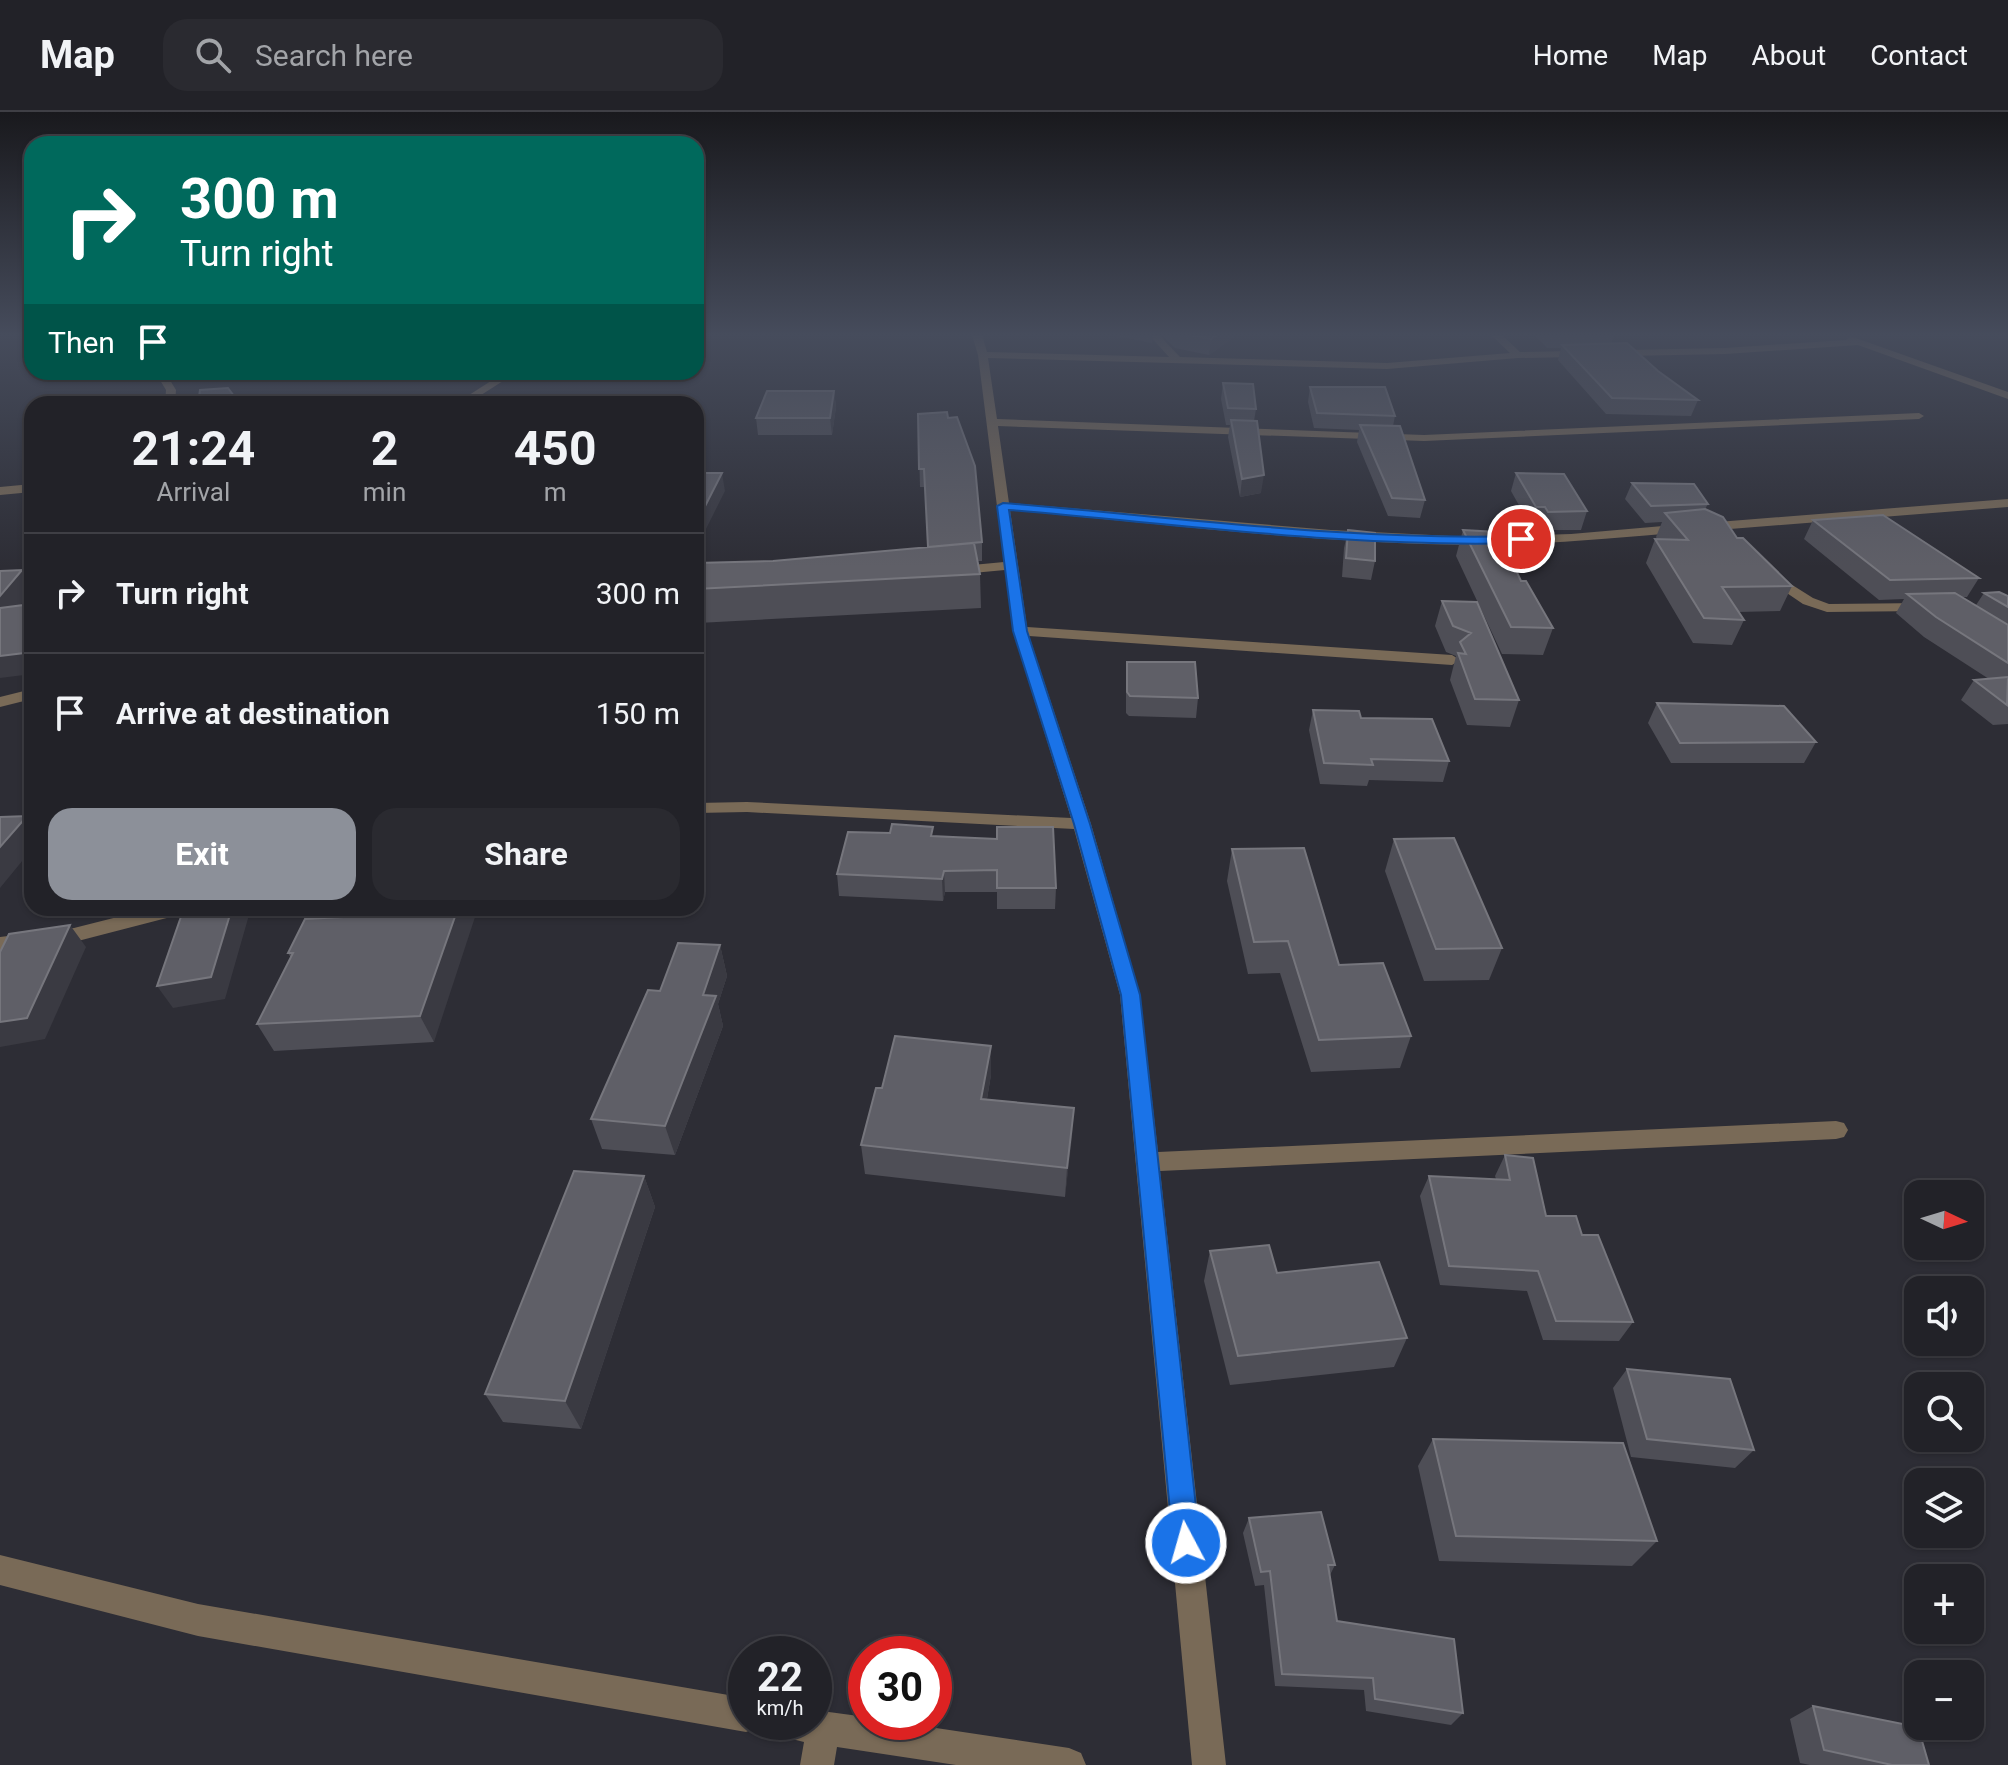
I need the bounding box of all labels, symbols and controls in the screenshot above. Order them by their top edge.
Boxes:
search box [163,19,723,91]
text: Map [40,33,115,77]
icon: search [191,33,235,77]
text: Search here [255,38,413,73]
text: Home [1533,39,1608,72]
text: Map [1652,39,1708,72]
text: About [1752,39,1826,72]
text: Contact [1870,39,1968,72]
text: 300 m [180,166,339,232]
icon: right [48,168,152,272]
text: Turn right [180,233,333,275]
icon: arrive [131,320,175,364]
text: Then [48,325,115,360]
text: 21:24 [132,420,255,477]
text: 2 [371,420,398,477]
text: 450 [514,420,596,477]
text: Arrival [157,477,230,507]
text: min [363,477,406,507]
text: m [544,477,567,507]
pin [1487,505,1555,573]
icon: arrive [1499,517,1543,561]
icon: right [48,571,92,615]
text: Turn right [116,576,249,611]
text: 300 m [596,576,680,611]
icon: arrive [48,691,92,735]
text: Arrive at destination [116,696,390,731]
text: 150 m [596,696,680,731]
button: Exit [48,808,356,900]
button: Share [372,808,680,900]
north arrow [1904,1180,1984,1260]
map controls [1904,1180,1984,1740]
button: sound [1904,1276,1984,1356]
button: search [1904,1372,1984,1452]
button: layers [1904,1468,1984,1548]
position arrow [1144,1501,1228,1585]
button: + [1904,1564,1984,1644]
speed limit sign: 30 [848,1636,952,1740]
text: 22 [757,1654,803,1701]
button: − [1904,1660,1984,1740]
text: km/h [757,1696,803,1720]

